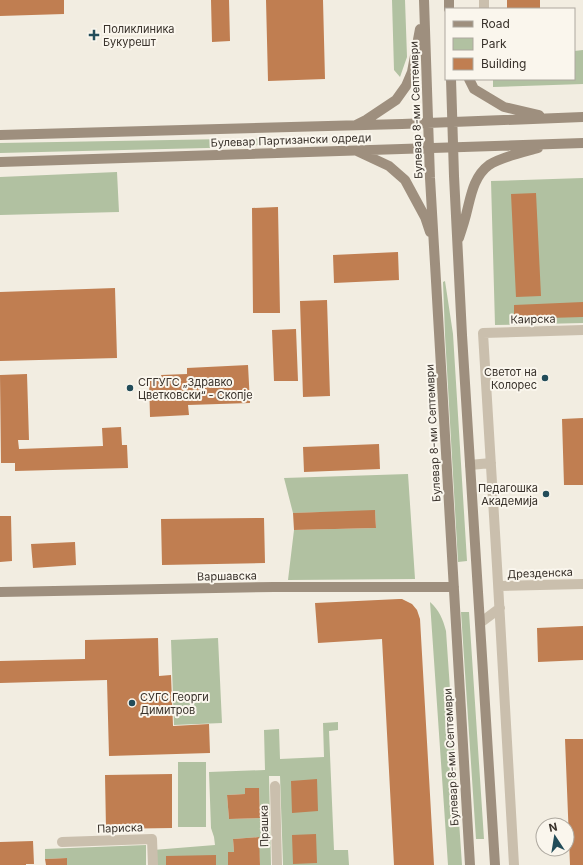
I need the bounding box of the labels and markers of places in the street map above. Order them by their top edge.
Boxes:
place label: Поликлиника Букурешт [103,22,175,49]
marker: Поликлиника Букурешт [88,29,100,41]
place label: Светот на Колорес [484,365,537,392]
marker: Светот на Колорес [540,373,550,383]
place label: СГГУГС „Здравко Цветковски“ - Скопје [138,375,253,402]
marker: СГГУГС „Здравко Цветковски“ - Скопје [125,383,135,393]
place label: Педагошка Академија [478,481,538,508]
marker: Педагошка Академија [541,489,551,499]
place label: СУГС Георги Димитров [140,690,209,717]
marker: СУГС Георги Димитров [127,698,137,708]

